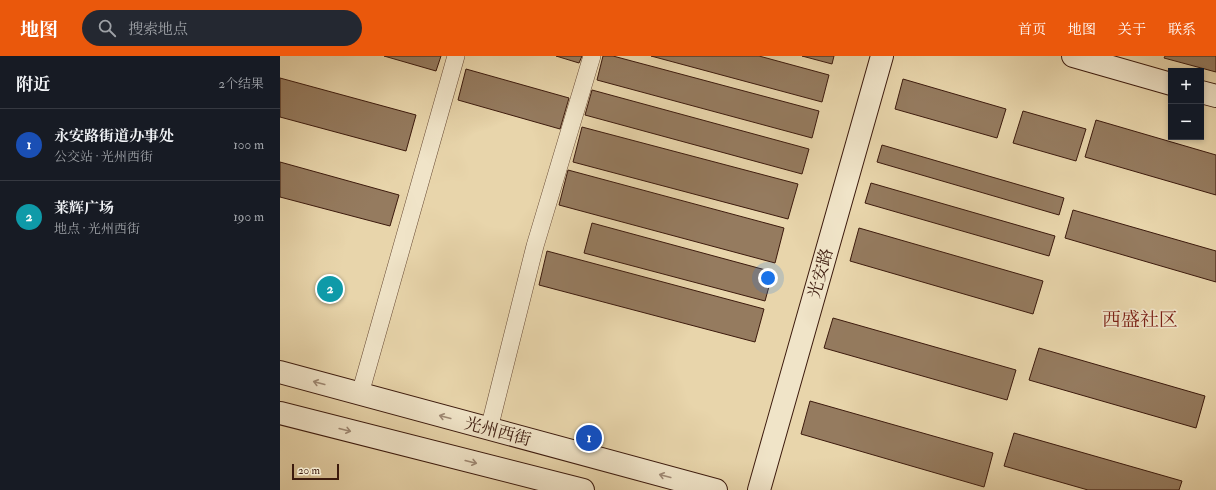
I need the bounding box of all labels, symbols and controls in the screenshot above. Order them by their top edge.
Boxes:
search box [82,10,362,46]
icon: search [96,17,118,39]
text: 地图 [20,18,58,42]
text: 搜索地点 [128,20,188,39]
text: 首页 [1018,21,1046,38]
text: 地图 [1068,21,1096,38]
text: 关于 [1118,21,1146,38]
text: 联系 [1168,21,1196,38]
map controls [1168,68,1204,140]
button: + [1168,68,1204,104]
text: 附近 [16,74,50,95]
text: 2个结果 [218,76,264,92]
button: − [1168,104,1204,140]
text: 永安路街道办事处 [54,127,174,146]
text: 1 [27,137,31,153]
text: 100 m [233,137,264,153]
text: 公交站 · 光州西街 [54,149,153,165]
text: 莱辉广场 [54,199,114,218]
text: 2 [26,209,32,225]
text: 190 m [233,209,264,225]
text: 地点 · 光州西街 [54,221,140,237]
street label: 光安路 [803,246,838,301]
your location [758,268,778,288]
pin: 2 [317,274,343,304]
district label: 西盛社区 [1102,308,1178,332]
one-way arrow [313,379,326,386]
one-way arrow [439,413,452,420]
street label: 光州西街 [462,413,533,450]
pin: 1 [576,423,602,453]
one-way arrow [338,426,351,434]
one-way arrow [464,458,477,466]
scale bar [292,462,339,481]
text: 20 m [298,464,320,477]
one-way arrow [659,472,672,479]

